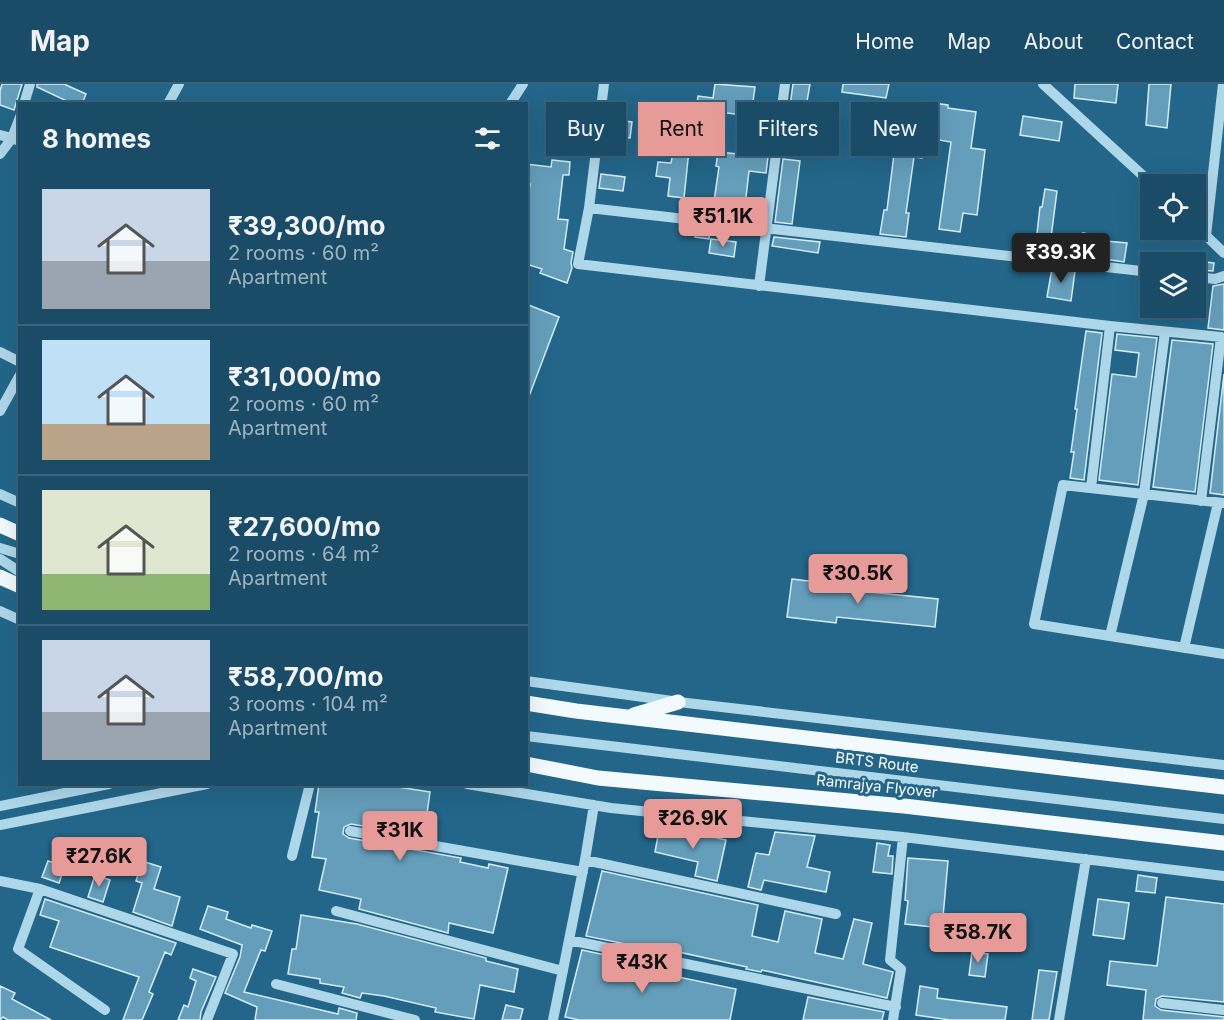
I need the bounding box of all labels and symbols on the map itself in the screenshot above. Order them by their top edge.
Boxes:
pin: ₹51.1K [674,197,772,248]
pin: ₹39.3K [1012,233,1110,284]
pin: ₹30.5K [809,554,907,605]
street label: BRTS Route [834,747,920,777]
street label: Ramrajya Flyover [815,770,939,802]
pin: ₹26.9K [644,799,742,850]
pin: ₹31K [364,811,436,862]
pin: ₹27.6K [50,837,148,888]
pin: ₹58.7K [929,913,1027,964]
pin: ₹43K [606,943,678,994]

